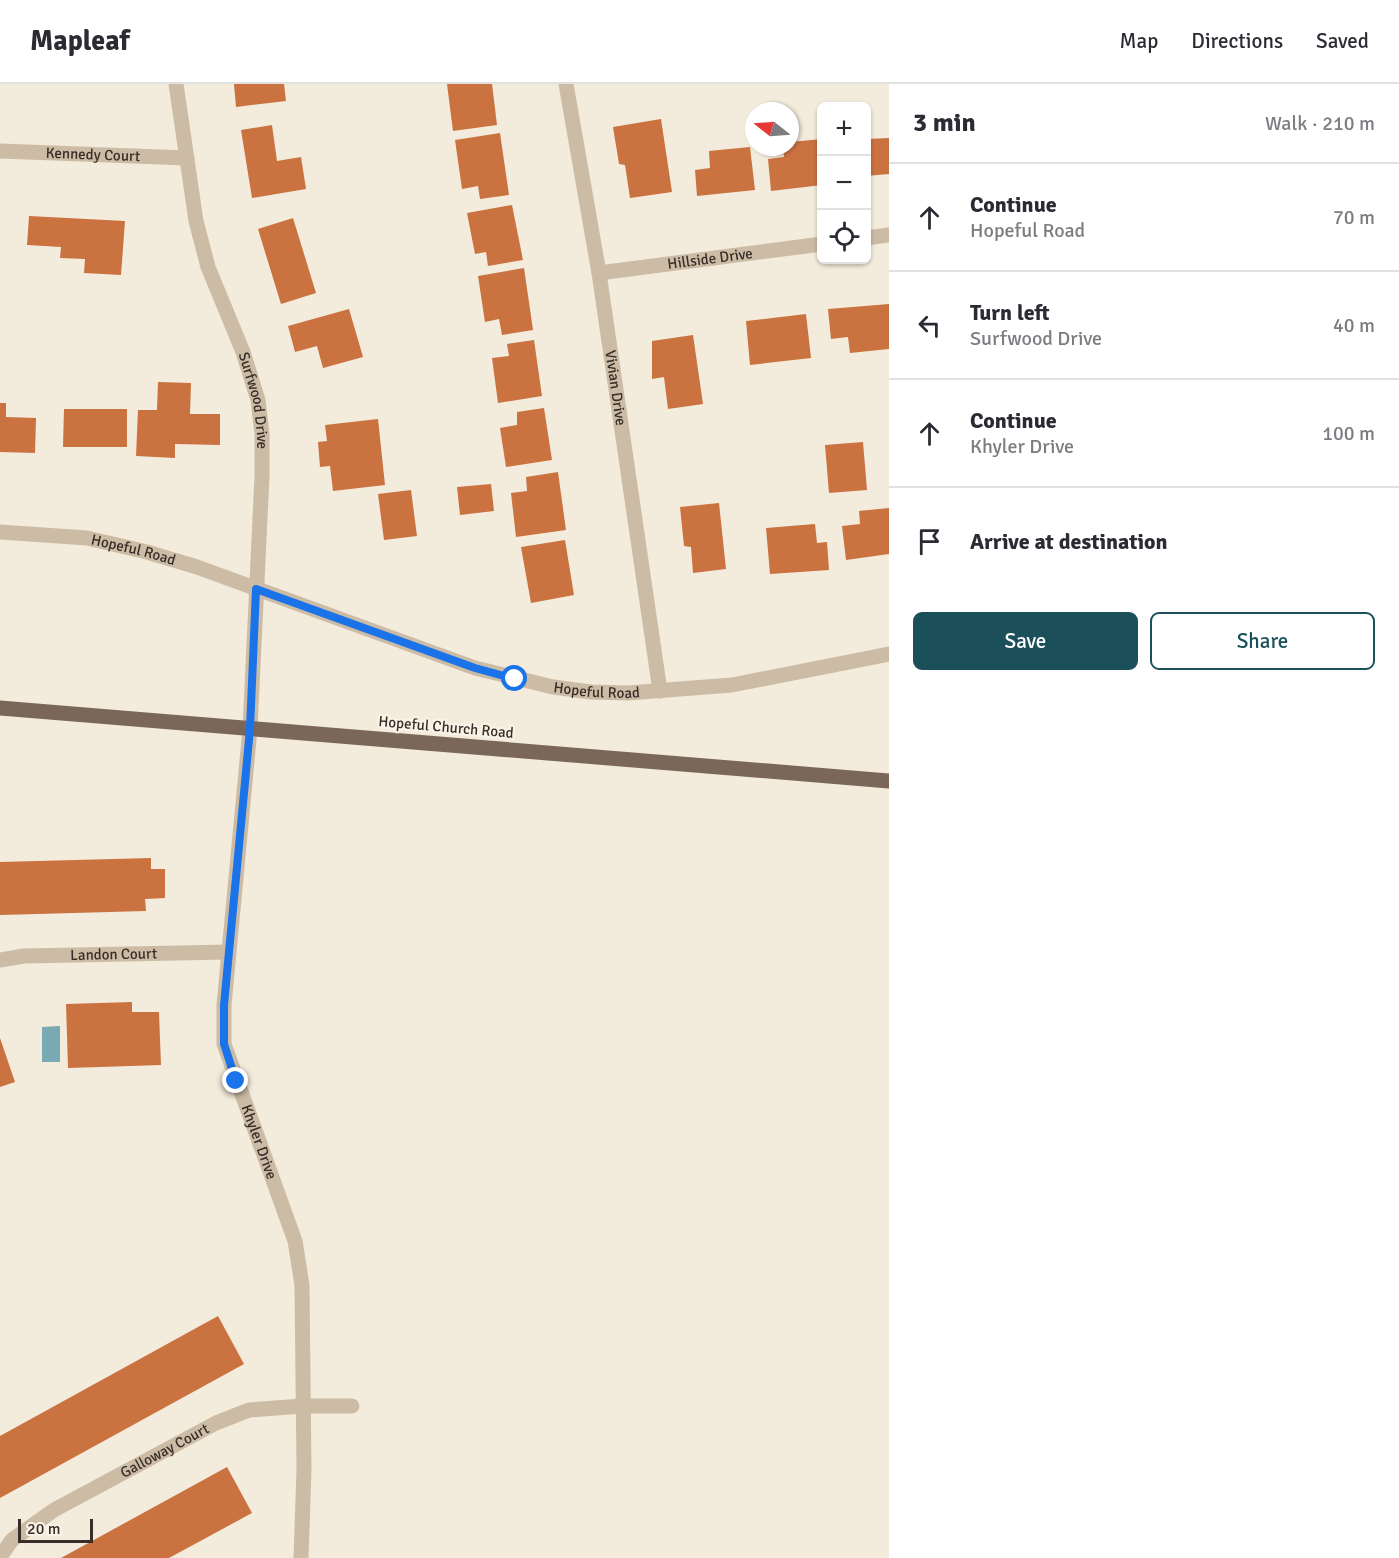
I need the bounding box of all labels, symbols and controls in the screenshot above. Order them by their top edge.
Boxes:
text: Mapleaf [30,24,130,58]
text: Map [1120,28,1158,54]
text: Directions [1191,28,1283,54]
text: Saved [1316,28,1369,54]
north arrow [745,102,799,156]
map controls [817,102,871,264]
button: + [817,102,871,156]
text: 3 min [913,107,976,139]
text: Walk · 210 m [1265,111,1375,136]
street label: Kennedy Court [45,144,140,165]
button: − [817,156,871,210]
text: Continue [970,191,1057,218]
icon: ahead [913,201,946,234]
text: 70 m [1333,205,1375,230]
button: locate [817,210,871,264]
text: Hopeful Road [970,218,1085,243]
street label: Hillside Drive [666,244,754,273]
text: Turn left [970,299,1050,326]
icon: left [913,309,946,342]
text: 40 m [1333,313,1375,338]
text: Surfwood Drive [970,326,1102,351]
street label: Vivian Drive [601,349,630,427]
street label: Surfwood Drive [235,350,271,449]
text: Continue [970,407,1057,434]
icon: ahead [913,417,946,450]
text: 100 m [1322,421,1375,446]
text: Khyler Drive [970,434,1074,459]
icon: arrive [913,525,946,558]
text: Arrive at destination [970,528,1167,555]
street label: Hopeful Road [89,530,178,569]
button: Save [913,612,1138,670]
button: Share [1150,612,1375,670]
route start [501,665,527,691]
street label: Hopeful Road [552,678,641,702]
street label: Hopeful Church Road [378,712,514,742]
street label: Landon Court [70,944,157,964]
route end [222,1067,248,1093]
street label: Khyler Drive [238,1102,281,1182]
street label: Galloway Court [117,1419,212,1482]
scale bar [18,1516,93,1544]
text: 20 m [27,1519,61,1539]

